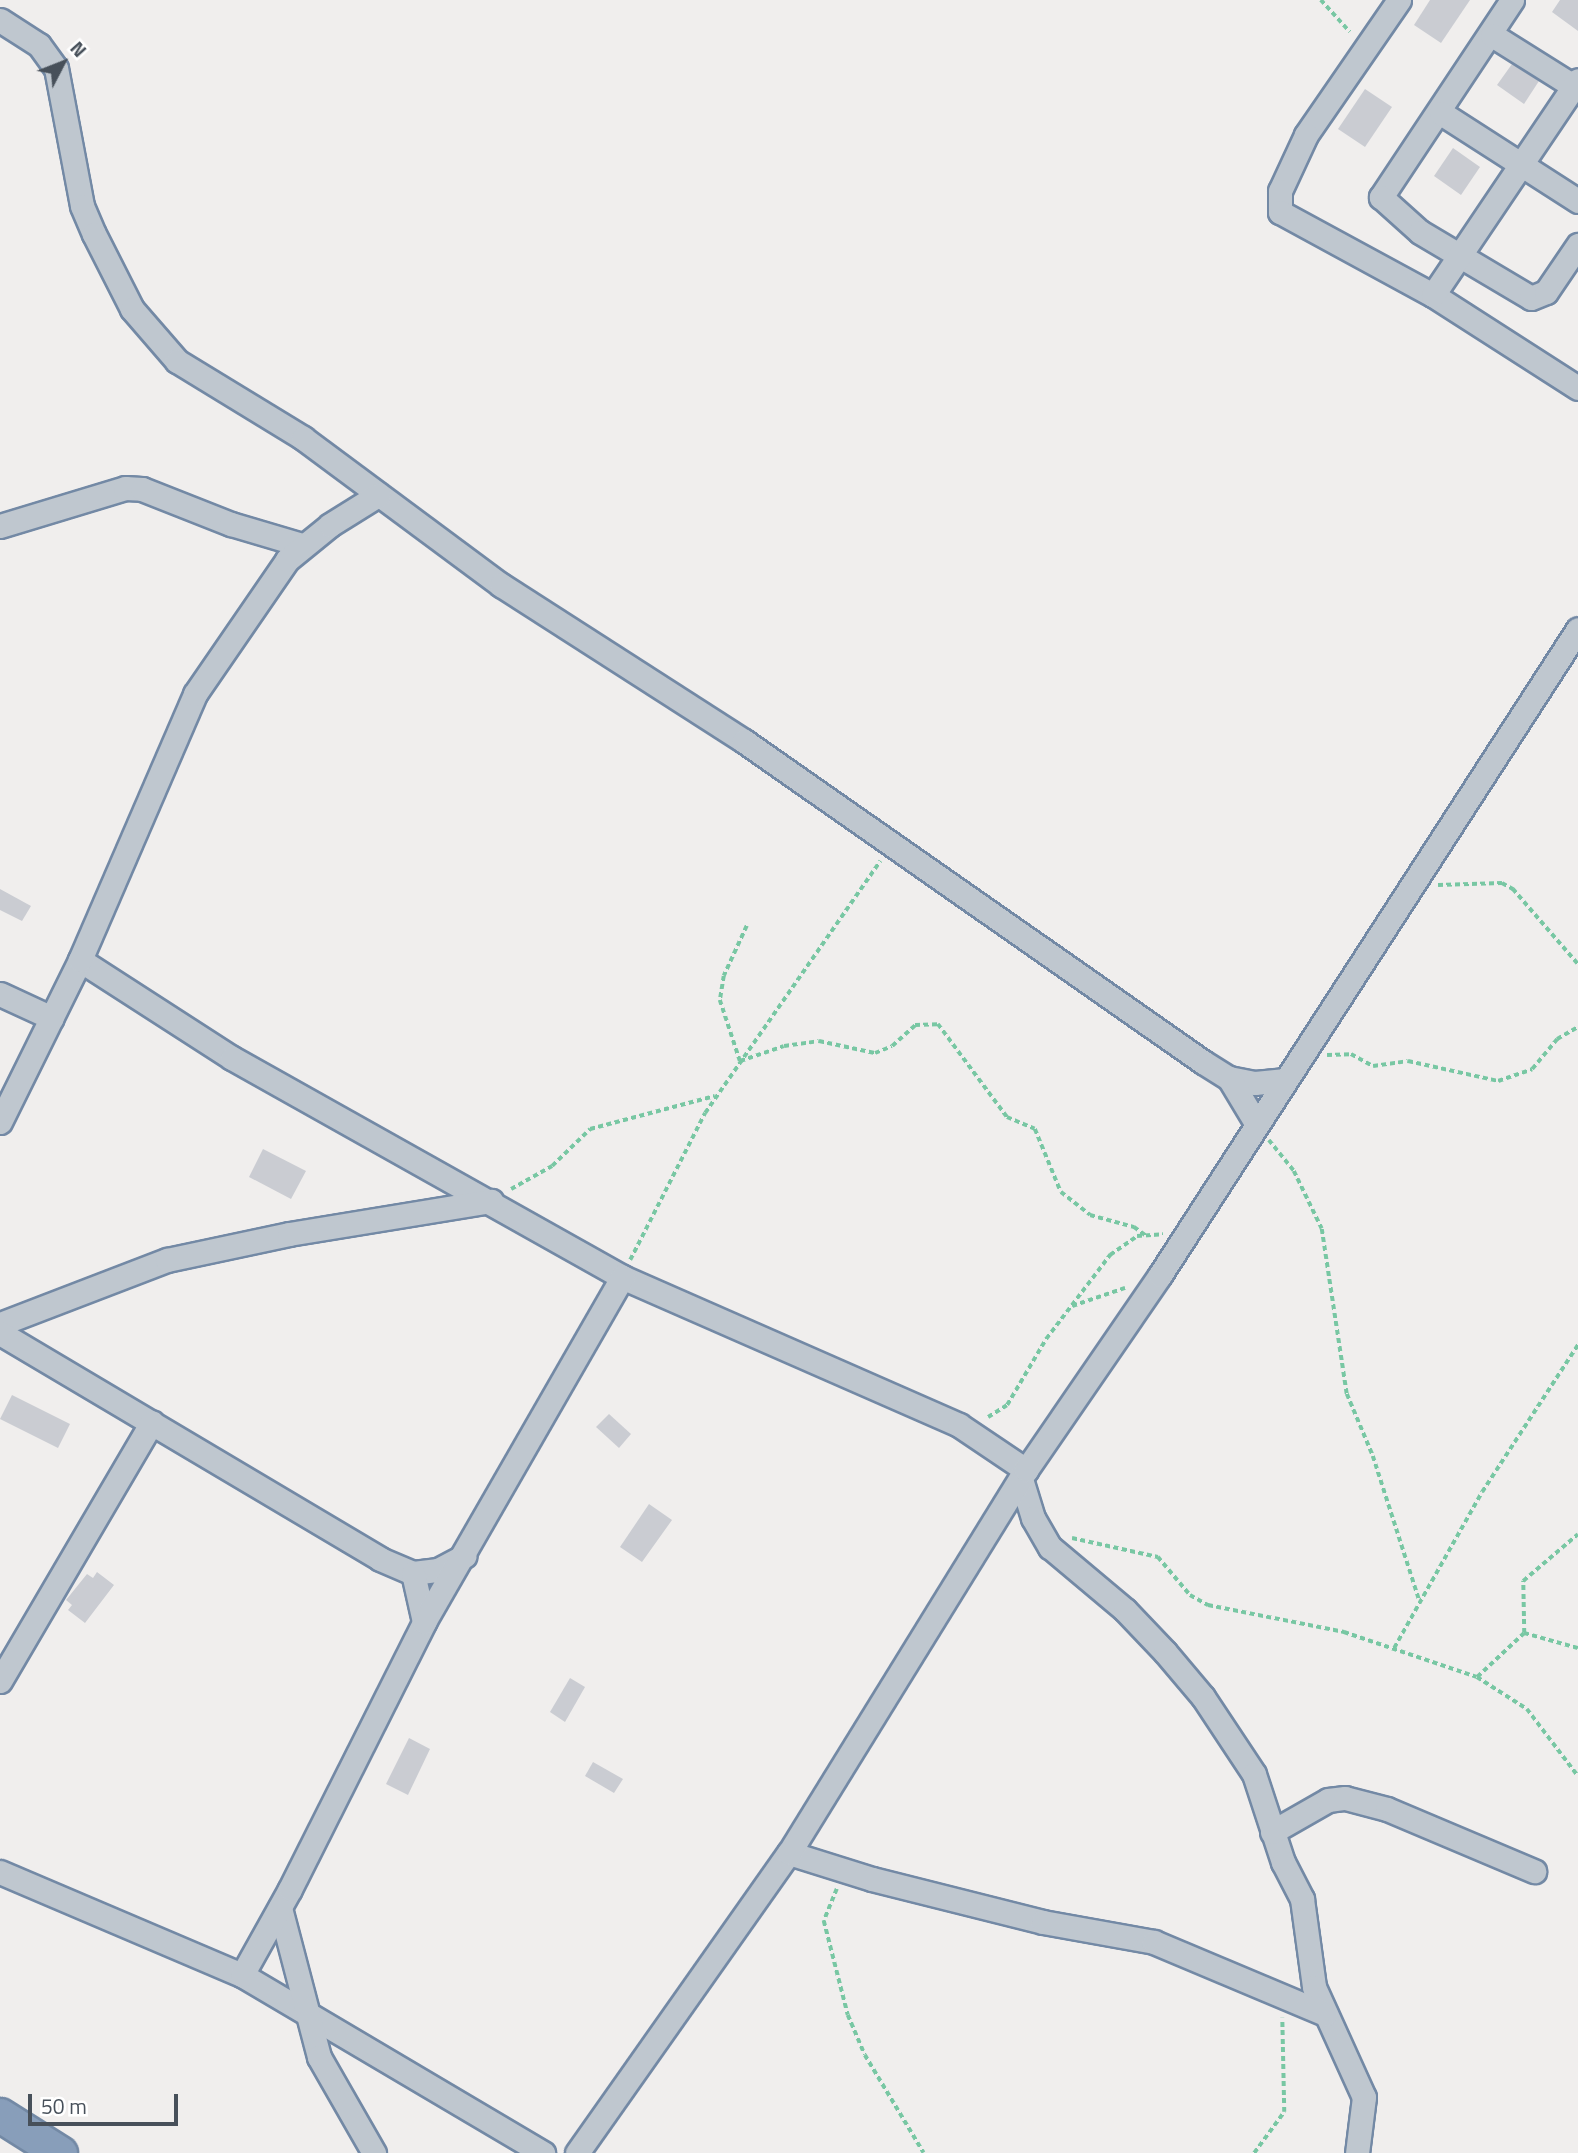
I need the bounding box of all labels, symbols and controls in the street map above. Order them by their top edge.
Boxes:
north arrow [28,28,98,98]
text: N [64,34,94,63]
scale bar [32,2080,182,2124]
text: 50 m [41,2090,87,2122]

